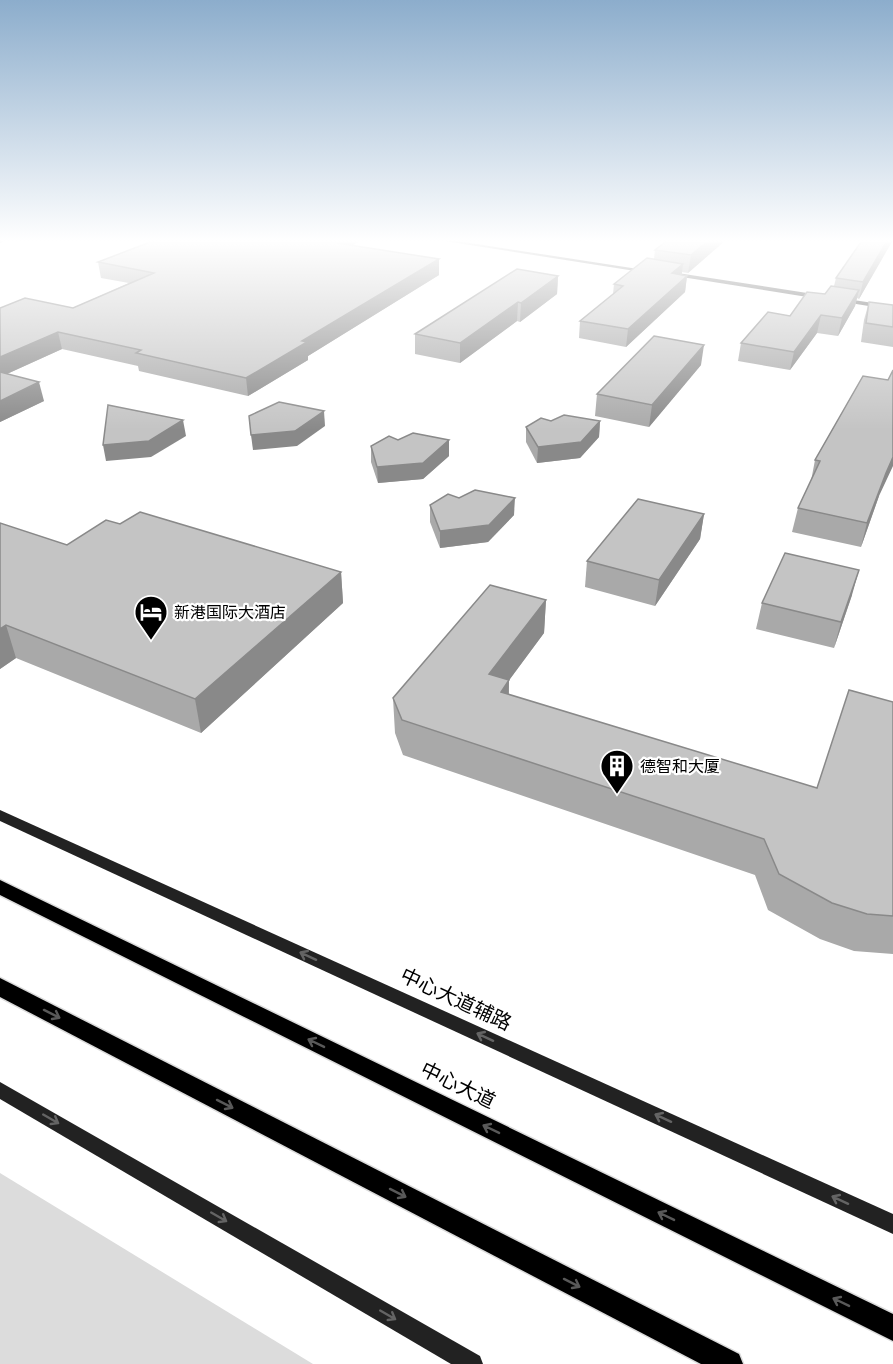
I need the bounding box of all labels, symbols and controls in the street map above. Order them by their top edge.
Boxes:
hotel icon: 新港国际大酒店 [133,594,169,641]
place label: 新港国际大酒店 [174,603,286,622]
building icon: 德智和大厦 [599,748,635,795]
place label: 德智和大厦 [640,757,720,776]
one-way arrow [299,950,317,961]
street label: 中心大道辅路 [397,963,515,1035]
one-way arrow [43,1008,60,1020]
one-way arrow [477,1031,495,1043]
one-way arrow [307,1037,325,1049]
street label: 中心大道 [417,1057,499,1113]
one-way arrow [216,1098,234,1110]
one-way arrow [654,1112,672,1124]
one-way arrow [42,1114,59,1126]
one-way arrow [482,1123,500,1135]
one-way arrow [389,1188,407,1199]
one-way arrow [831,1193,849,1205]
one-way arrow [657,1209,675,1221]
one-way arrow [210,1212,227,1224]
one-way arrow [562,1277,580,1289]
one-way arrow [832,1295,850,1307]
one-way arrow [379,1309,396,1321]

